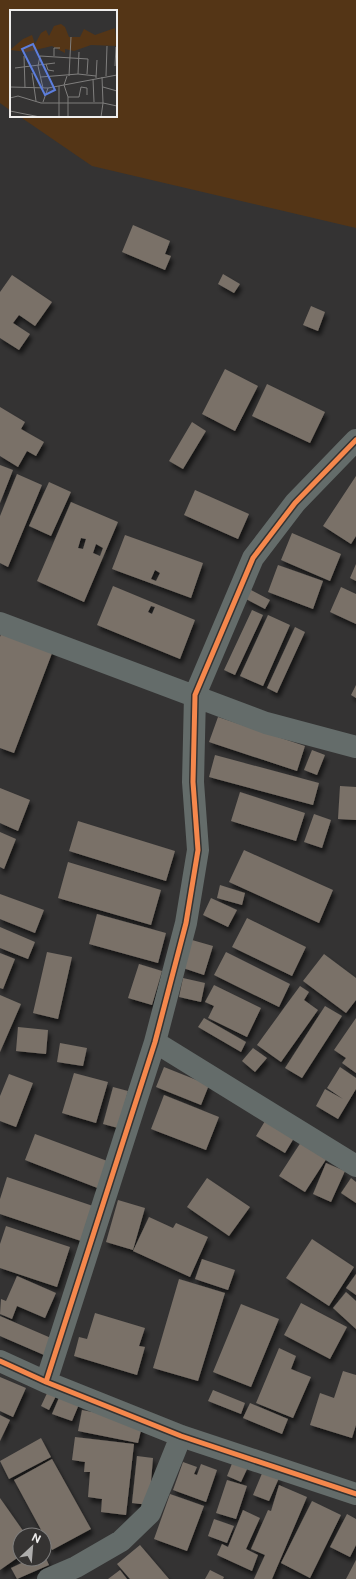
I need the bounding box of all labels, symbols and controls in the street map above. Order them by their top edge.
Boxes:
inset map [10,10,117,117]
north arrow [12,1527,52,1567]
text: N [30,1531,43,1545]

